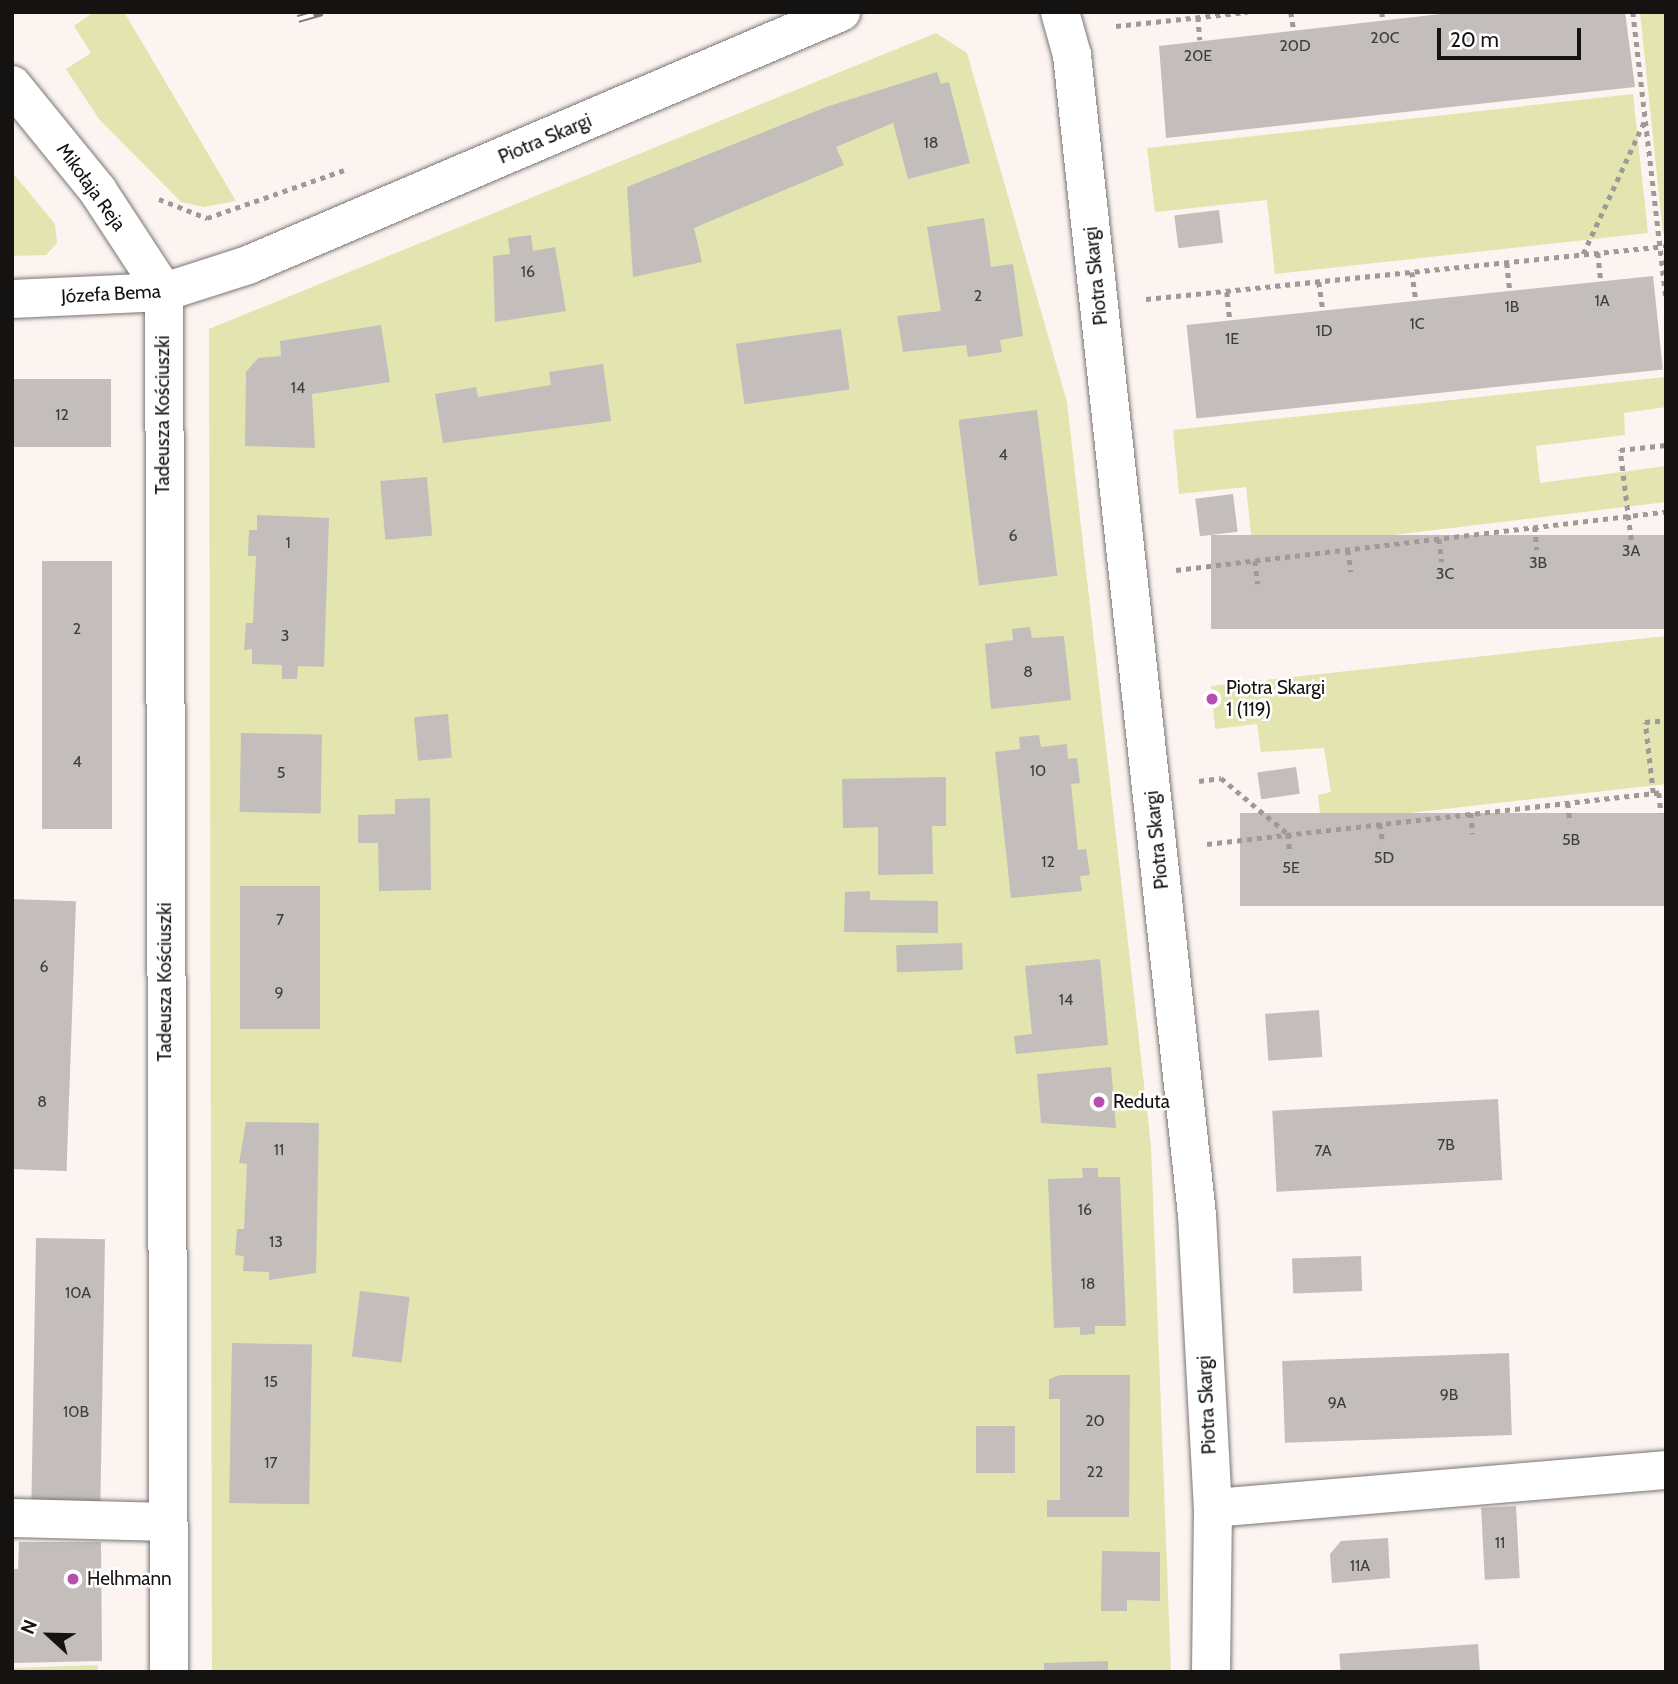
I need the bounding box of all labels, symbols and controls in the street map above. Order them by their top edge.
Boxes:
scale bar [1440,14,1584,58]
text: 20 m [1450,27,1499,52]
house number: 20C [1370,28,1400,48]
house number: 20D [1279,36,1311,56]
house number: 20E [1184,46,1212,66]
street label: Piotra Skargi [495,109,595,169]
house number: 18 [924,133,938,153]
street label: Mikołaja Reja [52,139,130,235]
street label: Piotra Skargi [1079,226,1113,326]
house number: 16 [521,262,535,282]
street label: Józefa Bema [61,280,161,308]
house number: 2 [974,286,982,306]
house number: 1A [1594,291,1610,311]
house number: 1B [1505,297,1519,317]
house number: 1C [1409,314,1425,334]
house number: 1D [1316,321,1332,341]
house number: 1E [1225,329,1239,349]
street label: Tadeusza Kościuszki [152,336,174,494]
house number: 14 [291,378,305,398]
house number: 12 [55,405,69,425]
house number: 4 [998,445,1008,465]
house number: 6 [1008,526,1018,546]
house number: 1 [285,533,291,553]
house number: 3A [1622,541,1640,561]
house number: 3B [1529,553,1547,573]
house number: 3C [1436,564,1454,584]
house number: 2 [73,619,81,639]
house number: 3 [281,626,289,646]
house number: 8 [1023,662,1033,682]
place label: Piotra Skargi 1 (119) [1226,677,1325,721]
marker: Piotra Skargi 1 (119) [1204,691,1220,707]
house number: 4 [72,752,82,772]
house number: 10 [1030,761,1046,781]
house number: 5 [277,763,285,783]
street label: Piotra Skargi [1140,790,1174,890]
house number: 5B [1562,830,1580,850]
house number: 5D [1374,848,1394,868]
house number: 12 [1041,852,1055,872]
house number: 5E [1282,858,1300,878]
street label: Tadeusza Kościuszki [154,903,176,1061]
house number: 7 [276,910,284,930]
house number: 6 [39,957,49,977]
house number: 9 [274,983,284,1003]
house number: 14 [1059,990,1073,1010]
place label: Reduta [1113,1091,1170,1113]
house number: 8 [37,1092,47,1112]
marker: Reduta [1091,1094,1107,1110]
house number: 7B [1437,1135,1455,1155]
house number: 11 [274,1140,284,1160]
house number: 7A [1314,1141,1332,1161]
house number: 16 [1078,1200,1092,1220]
house number: 13 [269,1232,283,1252]
house number: 18 [1081,1274,1095,1294]
house number: 10A [65,1283,91,1303]
street label: Piotra Skargi [1193,1355,1221,1455]
house number: 15 [264,1372,278,1392]
house number: 9B [1440,1385,1458,1405]
house number: 9A [1328,1393,1346,1413]
house number: 10B [63,1402,89,1422]
house number: 20 [1085,1411,1105,1431]
house number: 17 [264,1453,278,1473]
house number: 22 [1087,1462,1103,1482]
house number: 11 [1495,1533,1505,1553]
house number: 11A [1350,1556,1370,1576]
place label: Helhmann [87,1568,172,1590]
marker: Helhmann [65,1571,81,1587]
north arrow [14,1600,84,1670]
text: N [16,1616,42,1637]

